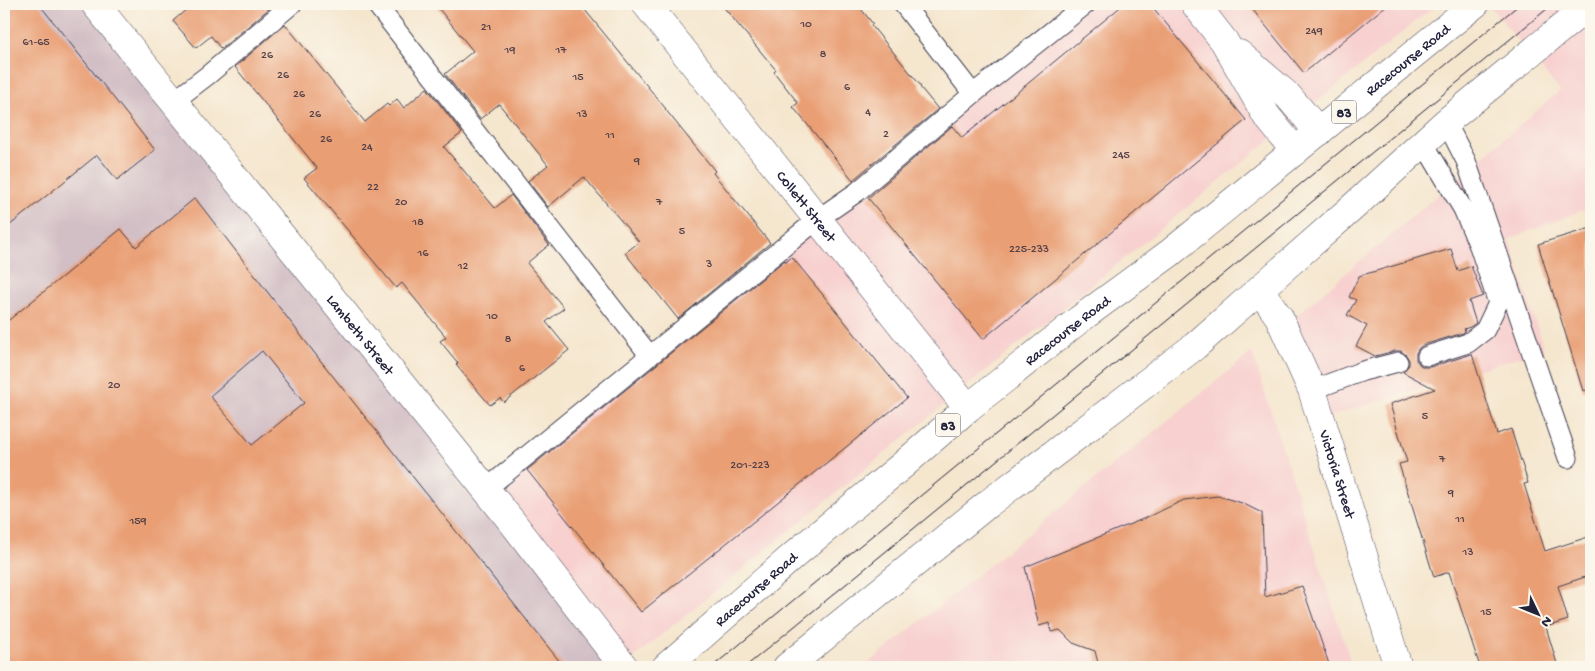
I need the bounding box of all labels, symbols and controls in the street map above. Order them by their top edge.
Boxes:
house number: 10 [799,18,812,32]
street label: Racecourse Road [1363,20,1456,101]
house number: 21 [481,21,492,35]
house number: 249 [1305,25,1323,39]
house number: 61-65 [22,36,50,50]
house number: 19 [504,44,515,58]
house number: 17 [554,44,567,58]
house number: 8 [820,48,827,62]
house number: 26 [261,49,274,63]
house number: 26 [277,69,290,83]
house number: 15 [571,71,584,85]
house number: 6 [844,81,851,95]
house number: 26 [293,88,306,102]
road number: 83 [1332,100,1356,124]
house number: 4 [865,106,871,120]
house number: 26 [309,108,322,122]
house number: 13 [575,108,588,122]
house number: 2 [883,128,889,142]
house number: 11 [604,129,615,143]
house number: 26 [320,133,333,147]
house number: 24 [361,141,373,155]
house number: 245 [1112,149,1130,163]
house number: 9 [633,155,640,169]
street label: Collett Street [771,168,840,248]
house number: 22 [367,181,379,195]
house number: 20 [395,196,408,210]
house number: 7 [655,196,663,210]
house number: 18 [411,216,424,230]
house number: 5 [679,225,685,239]
house number: 225-233 [1009,243,1049,257]
house number: 16 [417,247,429,261]
house number: 3 [705,258,712,272]
house number: 12 [457,260,468,274]
street label: Lambeth Street [322,292,398,381]
street label: Racecourse Road [1022,292,1116,370]
house number: 10 [485,310,498,324]
house number: 8 [505,333,512,347]
house number: 6 [519,362,526,376]
house number: 20 [108,379,121,393]
house number: 5 [1422,410,1428,424]
road number: 83 [936,414,960,436]
street label: Victoria Street [1314,427,1359,522]
house number: 7 [1438,453,1446,467]
house number: 201-223 [730,459,770,473]
house number: 9 [1447,487,1454,501]
house number: 11 [1454,513,1465,527]
house number: 159 [128,515,147,529]
house number: 13 [1461,546,1474,560]
street label: Racecourse Road [712,548,803,631]
north arrow [1512,588,1562,638]
house number: 15 [1479,606,1492,620]
text: N [1536,612,1555,630]

